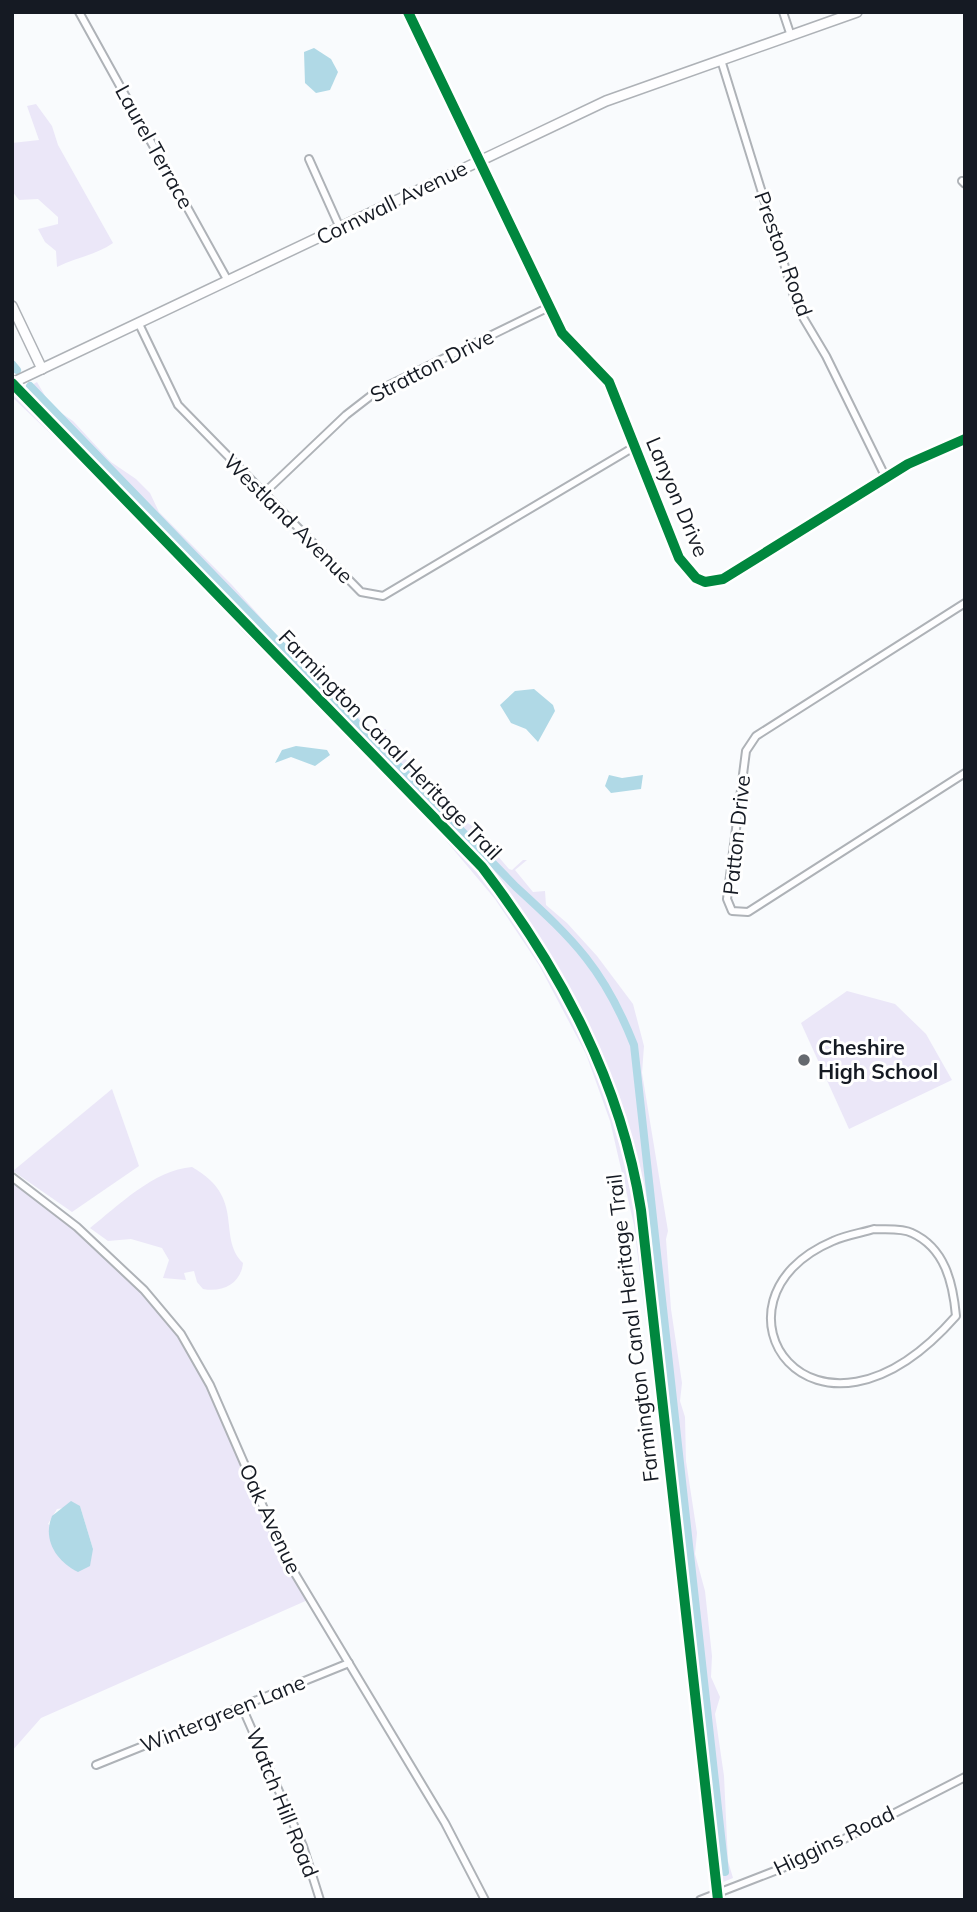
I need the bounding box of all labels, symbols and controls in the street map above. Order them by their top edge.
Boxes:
street label: Laurel Terrace [110,80,200,213]
street label: Cornwall Avenue [312,154,471,250]
street label: Preston Road [749,188,819,320]
street label: Stratton Drive [365,323,498,407]
street label: Lanyon Drive [641,433,715,560]
street label: Westland Avenue [219,448,359,588]
street label: Farmington Canal Heritage Trail [274,624,508,865]
street label: Patton Drive [717,774,755,896]
place label: Cheshire High School [818,1034,938,1084]
marker: Cheshire High School [796,1052,812,1068]
street label: Farmington Canal Heritage Trail [600,1173,664,1483]
street label: Oak Avenue [234,1459,308,1578]
street label: Wintergreen Lane [136,1668,309,1758]
street label: Watch Hill Road [241,1724,325,1881]
street label: Higgins Road [769,1800,898,1881]

